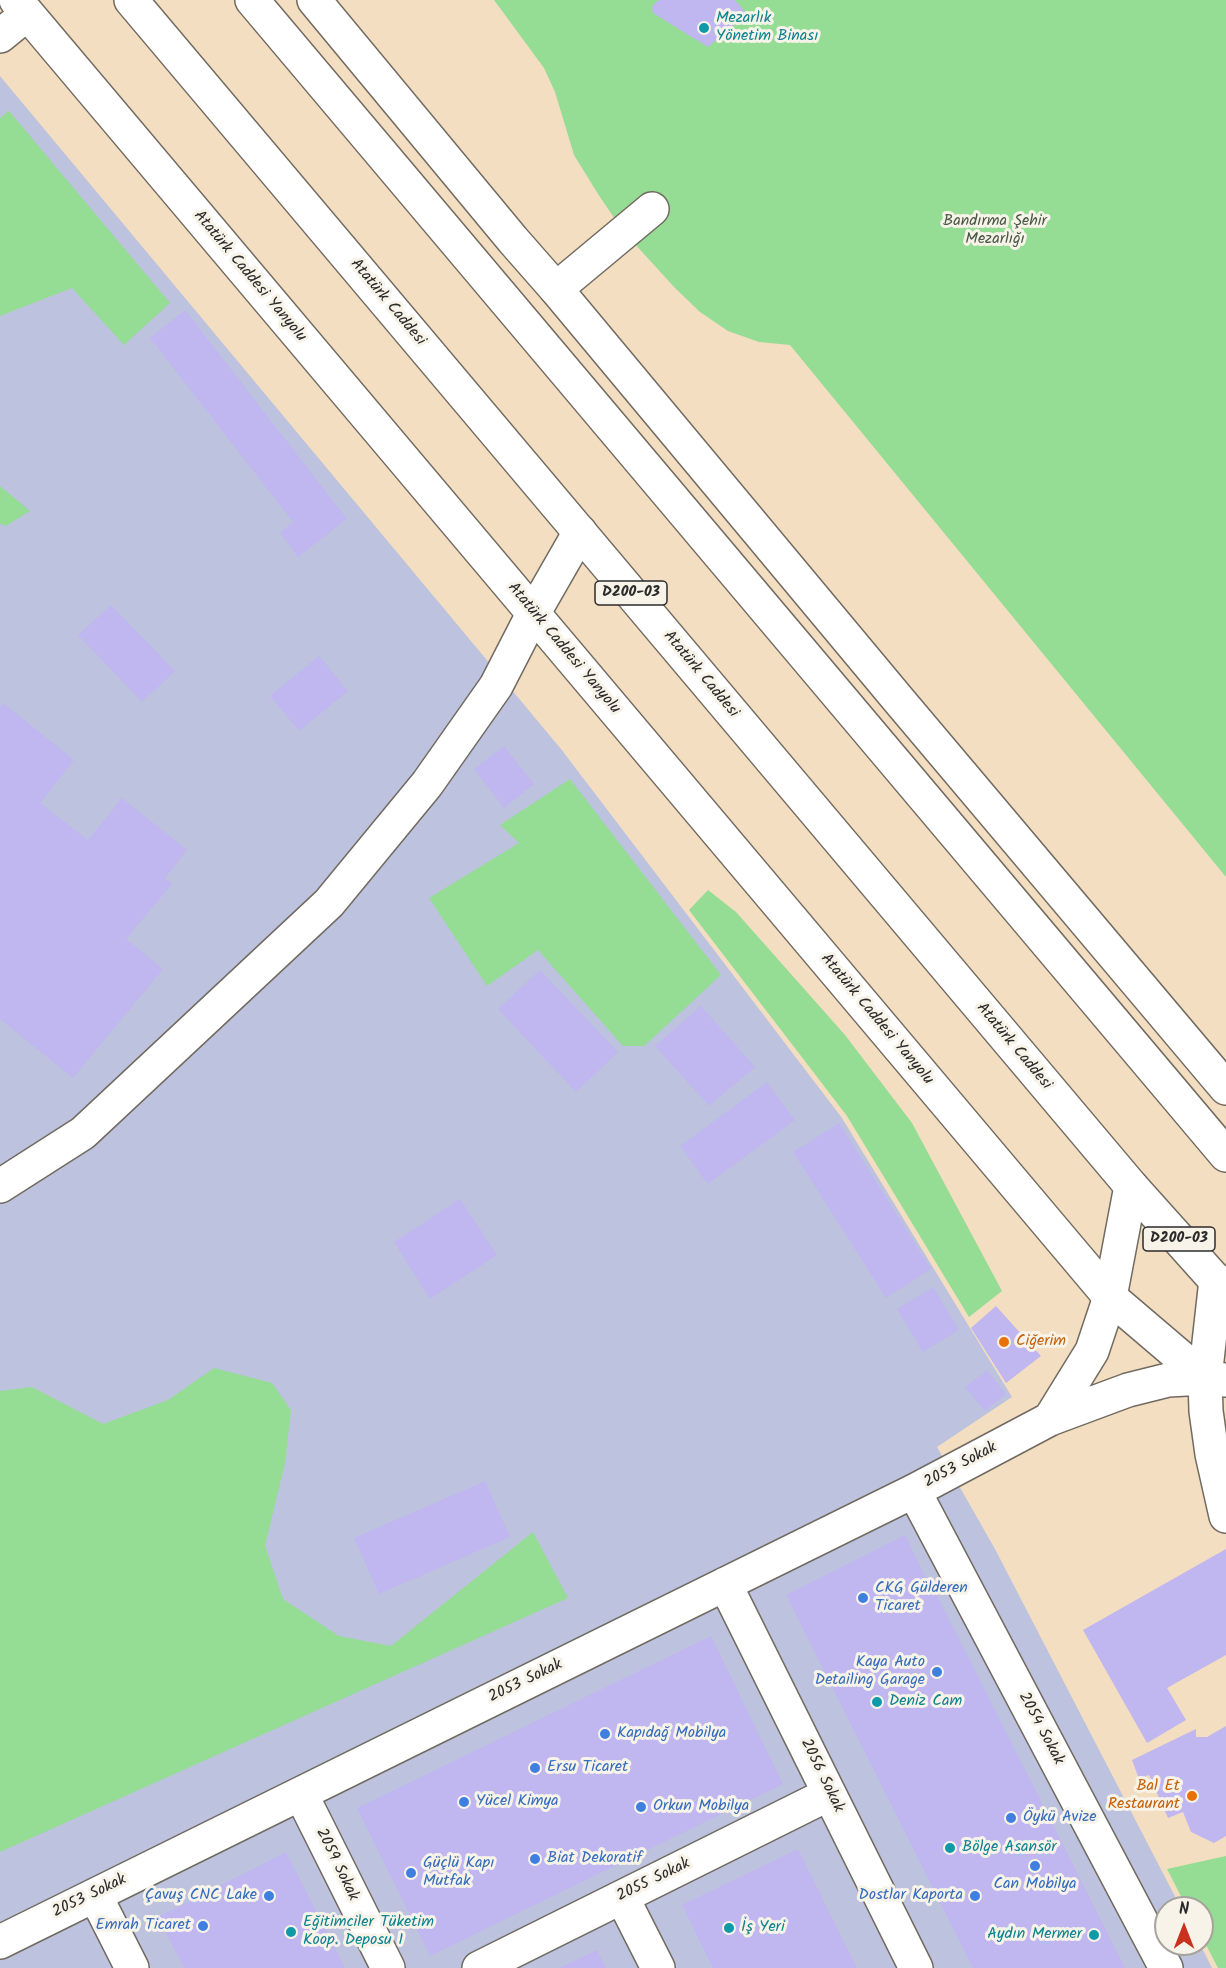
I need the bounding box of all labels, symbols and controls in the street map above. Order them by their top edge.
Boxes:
place label: Mezarlık Yönetim Binası [716,9,818,47]
marker: Mezarlık Yönetim Binası [697,21,711,35]
street label: Atatürk Caddesi Yanyolu [188,207,310,347]
park label: Bandırma Şehir Mezarlığı [943,212,1047,250]
street label: Atatürk Caddesi [345,256,429,350]
street label: Atatürk Caddesi Yanyolu [502,579,624,719]
road number: D200-03 [595,581,667,605]
street label: Atatürk Caddesi [658,628,742,722]
street label: Atatürk Caddesi Yanyolu [815,950,937,1090]
street label: Atatürk Caddesi [971,1000,1055,1094]
road number: D200-03 [1143,1227,1215,1251]
place label: Ciğerim [1016,1332,1066,1352]
marker: Ciğerim [997,1335,1011,1349]
street label: 2053 Sokak [921,1439,1001,1493]
place label: CKG Gülderen Ticaret [875,1579,968,1617]
marker: CKG Gülderen Ticaret [856,1591,870,1605]
place label: Kaya Auto Detailing Garage [815,1653,925,1691]
street label: 2053 Sokak [486,1656,566,1708]
marker: Kaya Auto Detailing Garage [930,1665,944,1679]
street label: 2054 Sokak [1013,1689,1067,1769]
place label: Deniz Cam [889,1692,962,1712]
marker: Deniz Cam [870,1695,884,1709]
place label: Kapıdağ Mobilya [617,1724,726,1744]
marker: Kapıdağ Mobilya [598,1727,612,1741]
street label: 2056 Sokak [795,1736,847,1816]
place label: Ersu Ticaret [547,1758,628,1778]
marker: Ersu Ticaret [528,1761,542,1775]
place label: Bal Et Restaurant [1108,1777,1180,1815]
marker: Bal Et Restaurant [1185,1789,1199,1803]
place label: Yücel Kimya [476,1792,559,1812]
marker: Yücel Kimya [457,1795,471,1809]
place label: Orkun Mobilya [653,1797,749,1817]
marker: Orkun Mobilya [634,1800,648,1814]
place label: Öykü Avize [1023,1808,1096,1828]
marker: Öykü Avize [1004,1811,1018,1825]
street label: 2059 Sokak [310,1826,362,1904]
place label: Bölge Asansör [962,1838,1056,1858]
marker: Bölge Asansör [943,1841,957,1855]
place label: Biat Dekoratif [547,1849,642,1869]
marker: Biat Dekoratif [528,1852,542,1866]
place label: Güçlü Kapı Mutfak [423,1854,494,1892]
street label: 2055 Sokak [614,1855,694,1907]
marker: Can Mobilya [1028,1859,1042,1873]
marker: Güçlü Kapı Mutfak [404,1866,418,1880]
street label: 2053 Sokak [50,1871,130,1923]
place label: Can Mobilya [993,1875,1077,1895]
place label: Çavuş CNC Lake [145,1886,257,1906]
place label: Dostlar Kaporta [858,1886,963,1906]
marker: Çavuş CNC Lake [262,1889,276,1903]
marker: Dostlar Kaporta [968,1889,982,1903]
north arrow [1154,1896,1214,1956]
text: N [1179,1897,1189,1922]
place label: Eğitimciler Tüketim Koop. Deposu 1 [303,1913,434,1951]
place label: Emrah Ticaret [95,1916,191,1936]
place label: İş Yeri [741,1918,785,1938]
marker: Emrah Ticaret [196,1919,210,1933]
marker: İş Yeri [722,1921,736,1935]
marker: Eğitimciler Tüketim Koop. Deposu 1 [284,1925,298,1939]
place label: Aydın Mermer [987,1925,1082,1945]
marker: Aydın Mermer [1087,1928,1101,1942]

